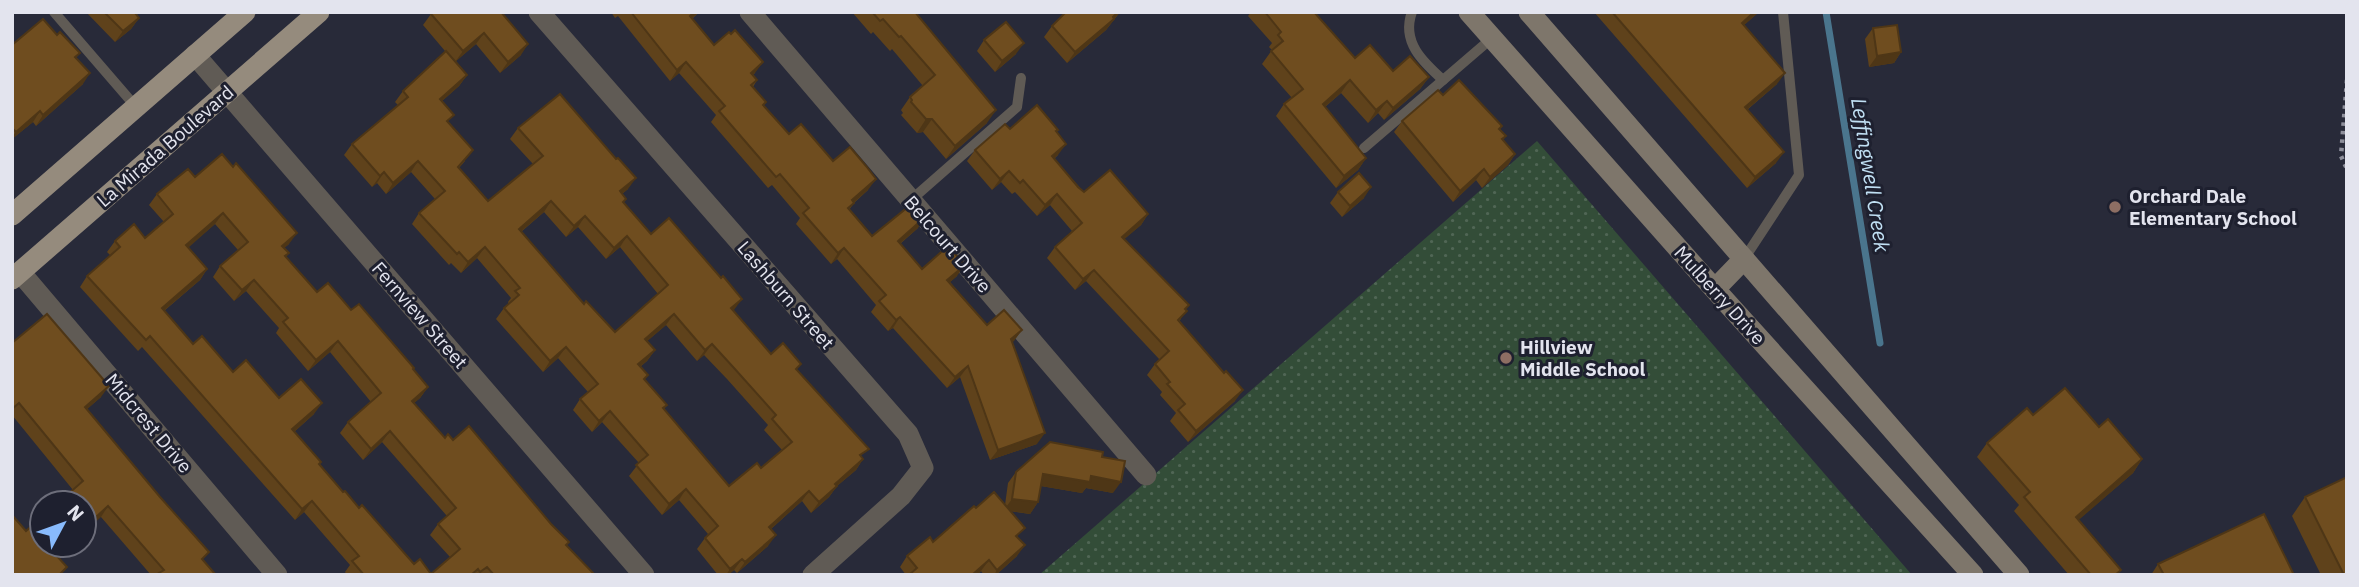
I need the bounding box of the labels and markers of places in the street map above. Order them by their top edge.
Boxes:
place label: Orchard Dale Elementary School [2129,184,2297,230]
marker: Orchard Dale Elementary School [2107,199,2123,215]
place label: Hillview Middle School [1520,335,1645,381]
marker: Hillview Middle School [1498,350,1514,366]

